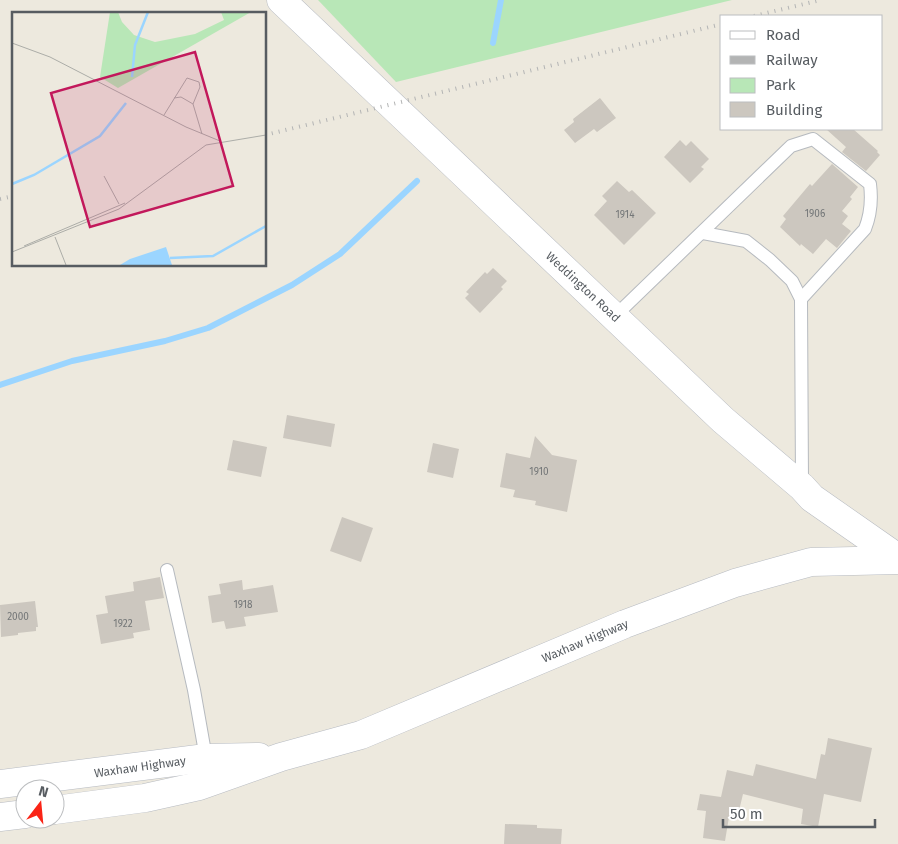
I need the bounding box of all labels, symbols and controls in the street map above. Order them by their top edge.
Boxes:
inset map [12,12,266,266]
legend [720,15,883,130]
text: Road [766,26,801,44]
text: Railway [766,51,818,69]
text: Park [766,76,796,94]
text: Building [766,101,822,119]
house number: 1906 [805,208,825,220]
house number: 1914 [615,209,635,221]
street label: Weddington Road [543,249,623,325]
house number: 1910 [529,466,549,478]
house number: 1918 [233,599,253,611]
house number: 2000 [7,611,29,623]
street label: Waxhaw Highway [540,616,630,666]
house number: 1922 [113,618,133,630]
street label: Waxhaw Highway [93,754,187,780]
north arrow [15,779,65,829]
text: N [37,783,50,801]
scale bar [723,796,876,828]
text: 50 m [730,805,763,823]

